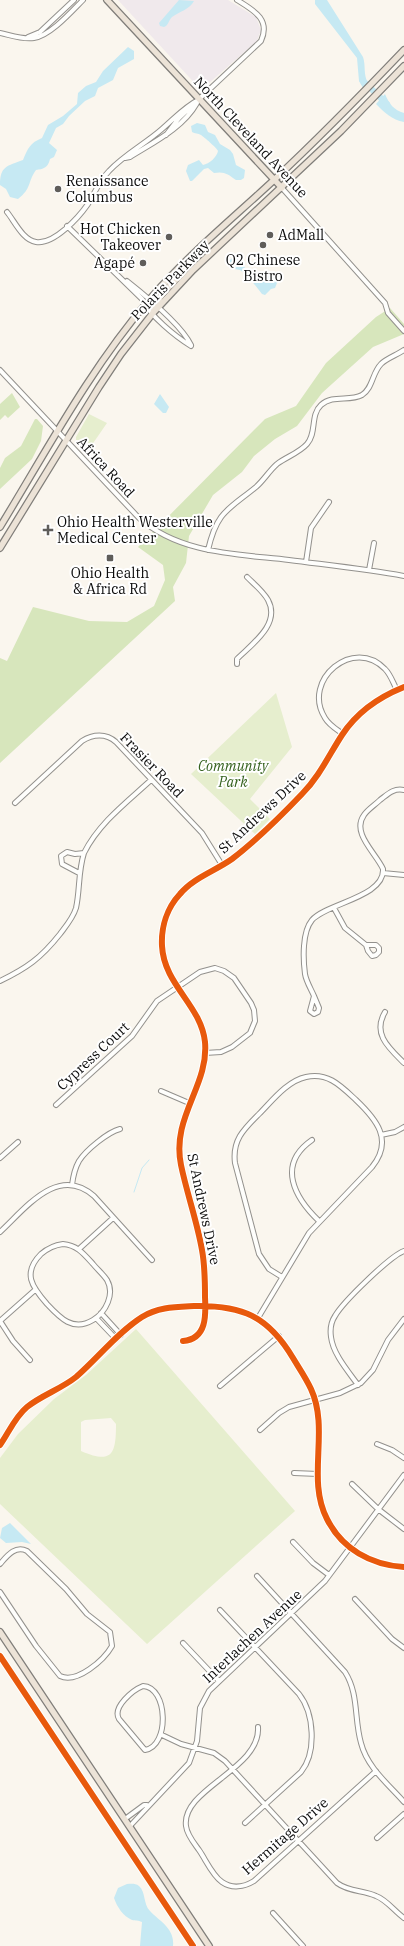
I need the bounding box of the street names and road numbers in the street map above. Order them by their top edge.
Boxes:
street label: North Cleveland Avenue [190,73,312,201]
street label: Polaris Parkway [127,236,213,324]
street label: Africa Road [73,433,139,501]
street label: Frasier Road [116,729,188,802]
street label: St Andrews Drive [214,767,310,857]
street label: Cypress Court [53,1018,133,1094]
street label: St Andrews Drive [183,1152,225,1266]
street label: Interlachen Avenue [199,1585,305,1687]
street label: Hermitage Drive [238,1794,332,1878]

